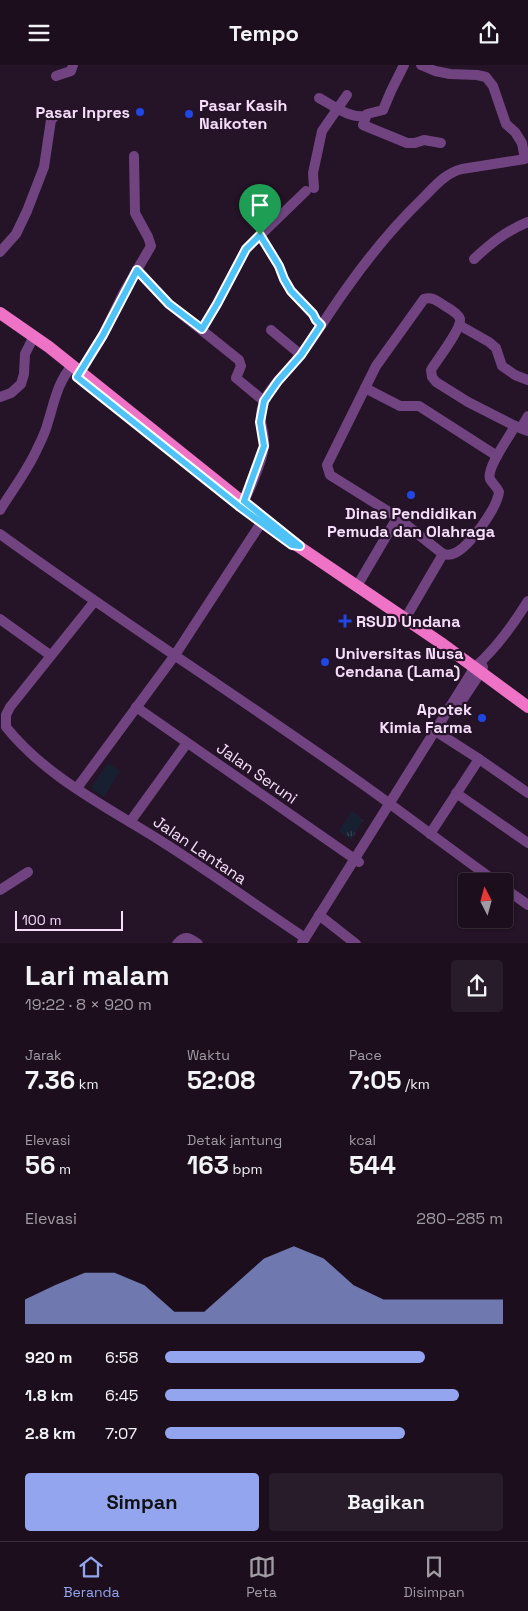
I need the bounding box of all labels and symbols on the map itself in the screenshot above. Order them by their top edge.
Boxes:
place label: Pasar Kasih Naikoten [199,95,287,134]
place label: Pasar Inpres [35,102,130,123]
marker: Pasar Inpres [134,106,146,118]
marker: Pasar Kasih Naikoten [183,108,195,120]
pin [239,184,281,235]
marker: Dinas Pendidikan Pemuda dan Olahraga [405,489,417,501]
place label: Dinas Pendidikan Pemuda dan Olahraga [327,503,495,542]
place label: RSUD Undana [356,611,460,632]
marker: RSUD Undana [338,614,352,628]
place label: Universitas Nusa Cendana (Lama) [335,643,464,682]
marker: Universitas Nusa Cendana (Lama) [319,656,331,668]
place label: Apotek Kimia Farma [380,699,472,738]
marker: Apotek Kimia Farma [476,712,488,724]
street label: Jalan Seruni [212,737,302,809]
street label: Jalan Lantana [149,811,251,889]
north arrow [458,873,512,927]
scale bar [15,909,122,932]

